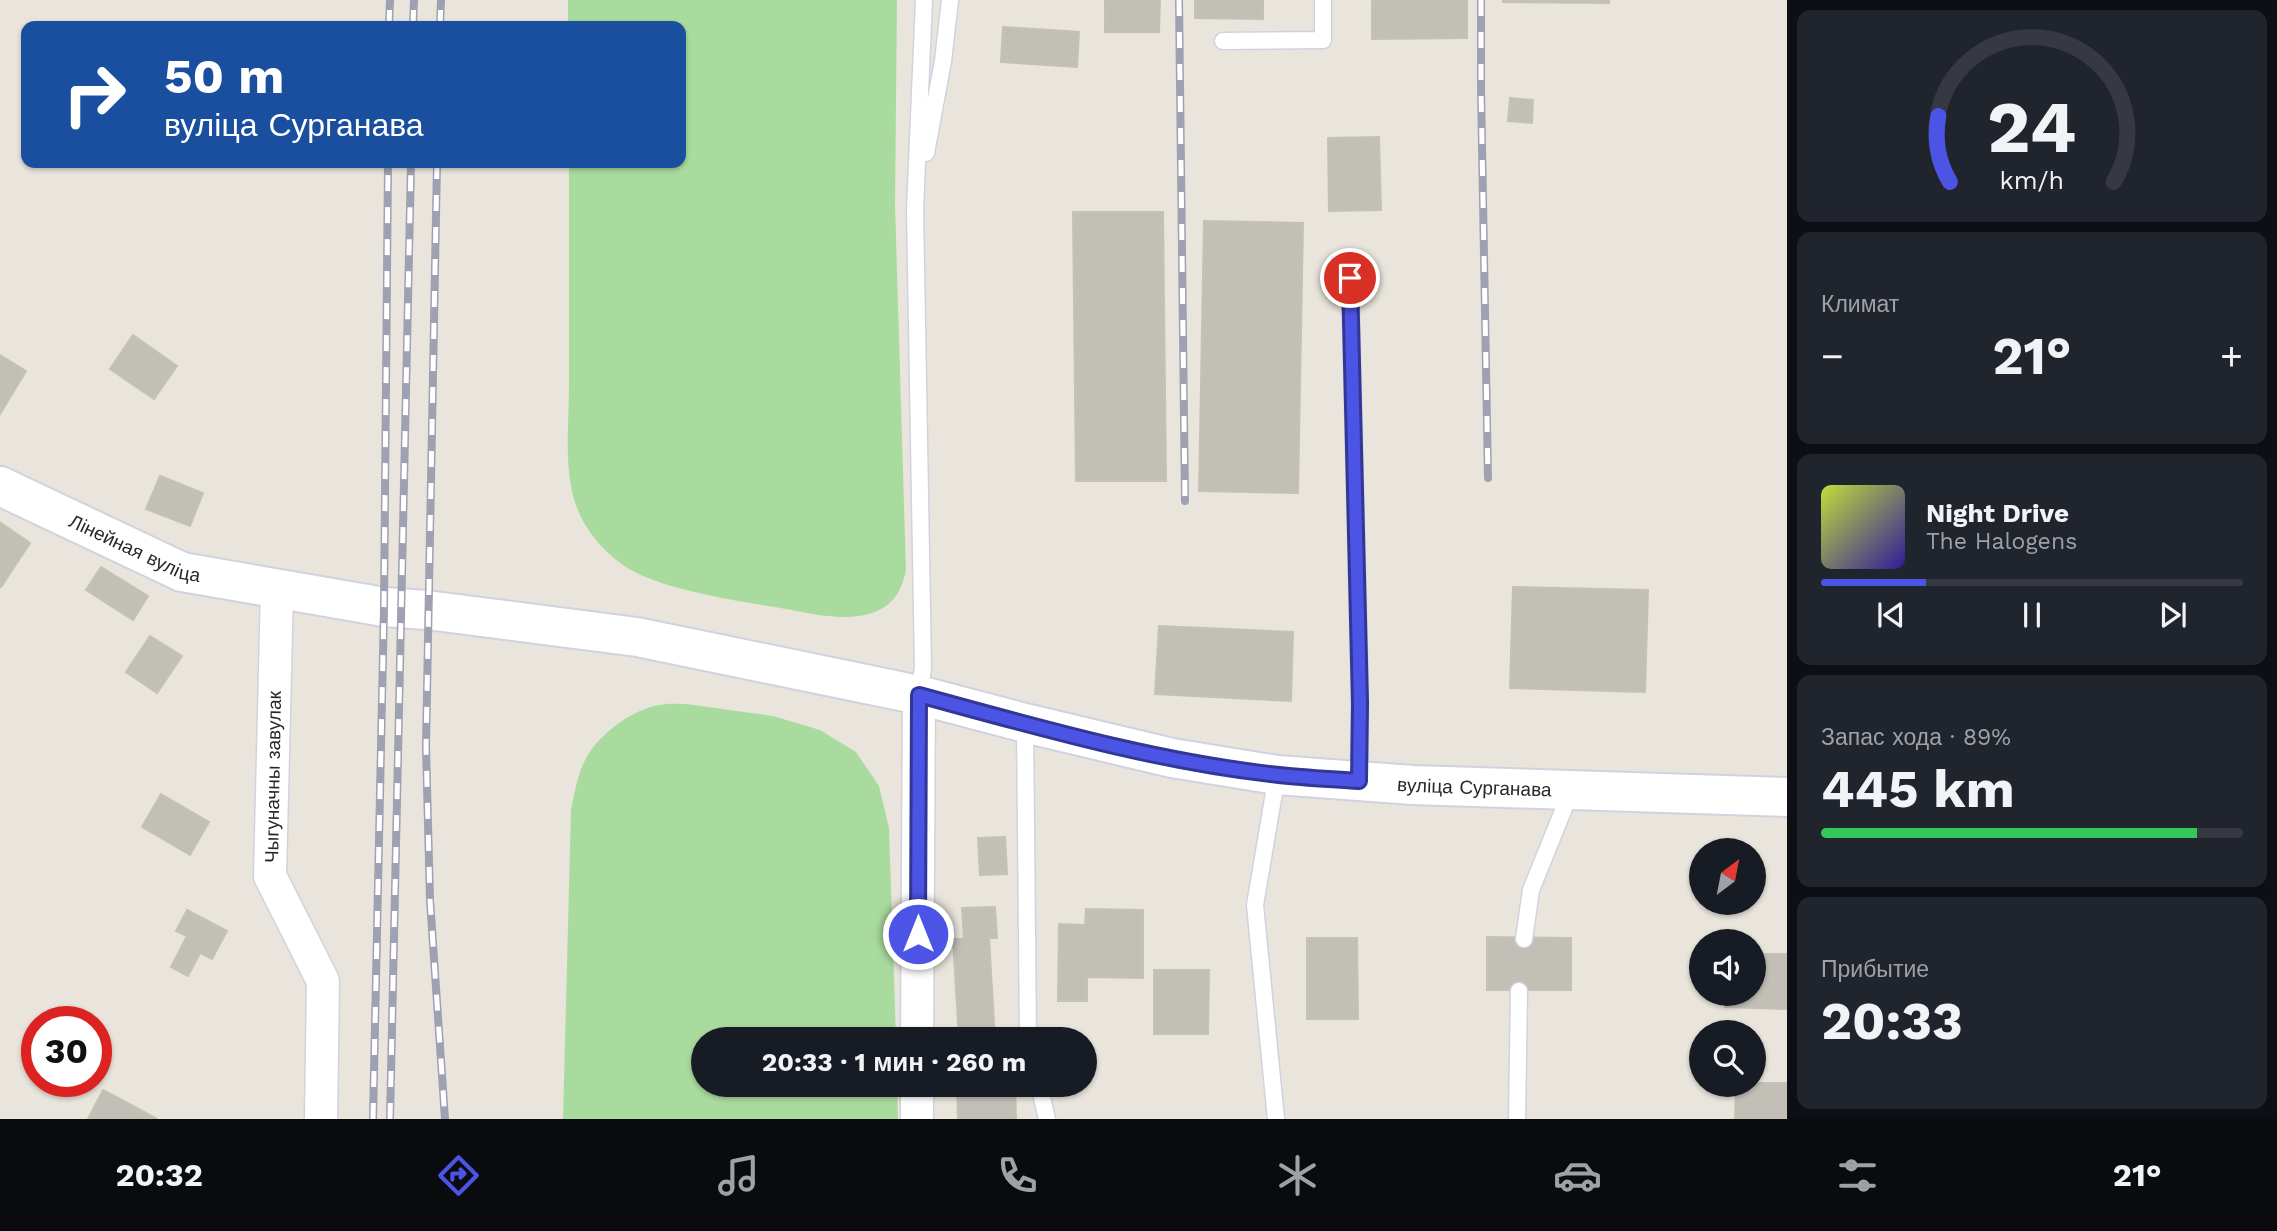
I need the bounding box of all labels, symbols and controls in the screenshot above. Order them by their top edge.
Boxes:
text: 50 m [164,47,284,105]
icon: right [49,49,140,140]
text: 24 [1987,84,2077,170]
text: вуліца Сурганава [164,106,424,144]
text: km/h [2000,166,2064,195]
pin [1320,248,1380,308]
icon: arrive [1331,259,1369,297]
text: Климат [1821,291,1899,318]
text: 21° [1992,326,2072,387]
text: − [1821,334,1844,378]
text: + [2220,334,2243,378]
text: Night Drive [1926,498,2069,528]
street label: Лінейная вуліца [66,509,203,587]
text: The Halogens [1926,528,2077,555]
icon: previous [1872,596,1910,634]
icon: pause [2013,596,2051,634]
icon: next [2154,596,2192,634]
street label: Чыгуначны завулак [260,690,286,863]
text: Запас хода · 89% [1821,724,2011,751]
text: 445 km [1821,759,2015,820]
street label: вуліца Сурганава [1397,772,1552,801]
north arrow [1689,838,1766,915]
map controls [1689,838,1766,1097]
position arrow [881,897,955,971]
button: sound [1689,929,1766,1006]
text: Прибытие [1821,956,1929,983]
text: 20:33 [1821,991,1963,1052]
speed limit sign: 30 [21,1006,112,1097]
button: search [1689,1020,1766,1097]
text: 20:33 · 1 мин · 260 m [762,1047,1026,1077]
icon: directions [434,1151,483,1200]
icon: music [714,1151,763,1200]
icon: phone [993,1151,1042,1200]
icon: climate [1273,1151,1322,1200]
icon: car [1553,1151,1602,1200]
icon: filters [1833,1151,1882,1200]
text: 20:32 [115,1156,203,1194]
text: 21° [2113,1156,2162,1194]

